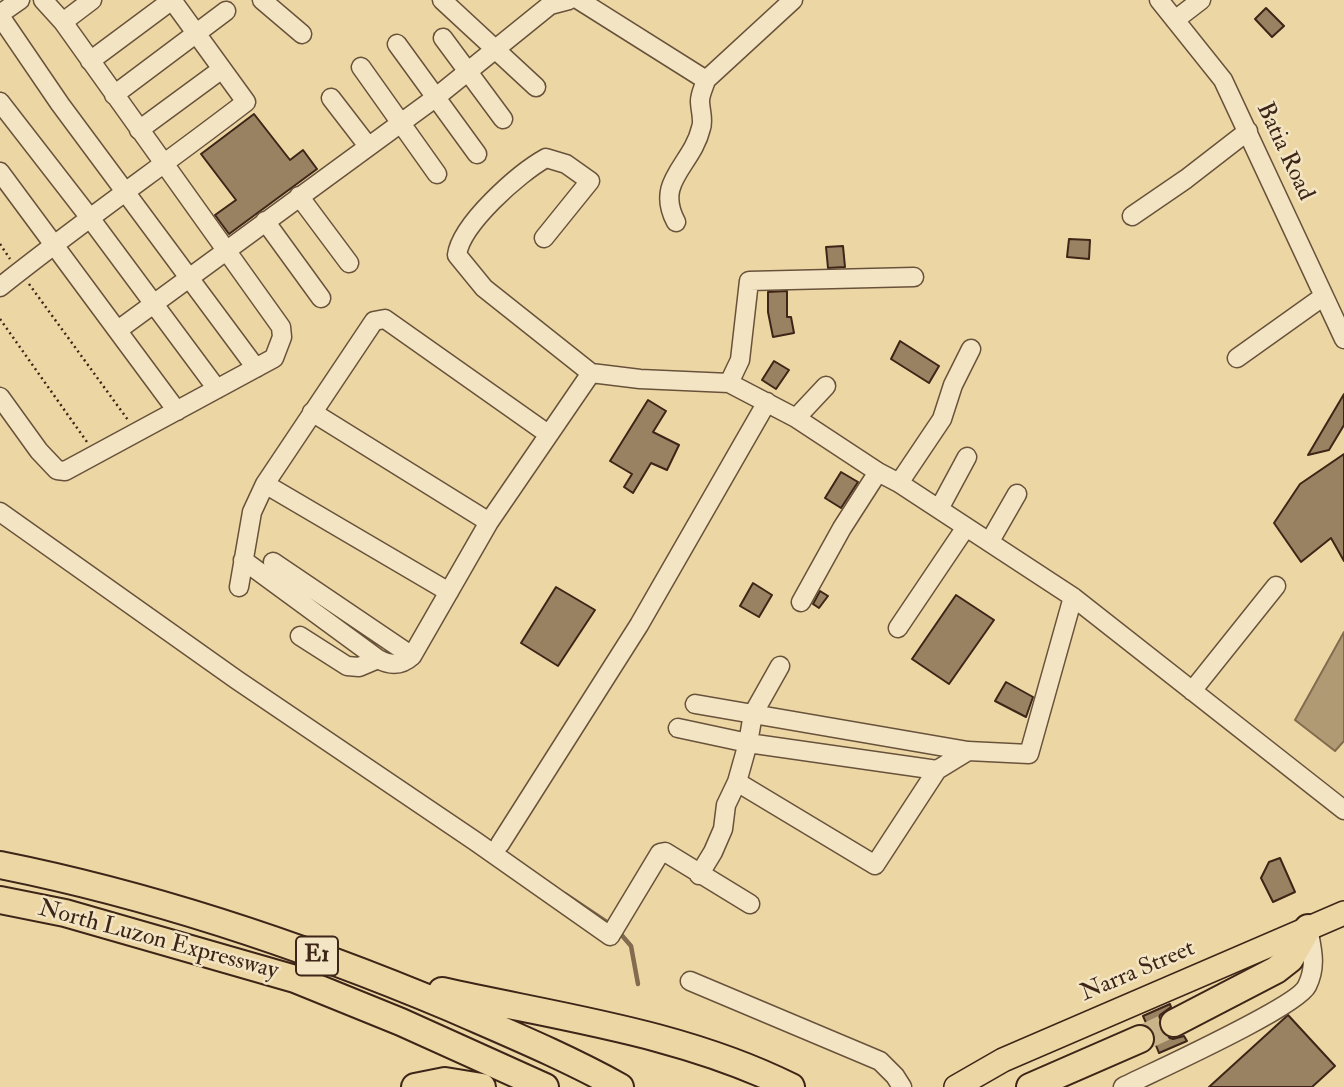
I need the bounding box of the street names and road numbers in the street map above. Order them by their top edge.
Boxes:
street label: Batia Road [1249,98,1319,206]
street label: North Luzon Expressway [35,895,281,987]
street label: Narra Street [1076,935,1200,1009]
road number: E1 [296,937,338,976]

